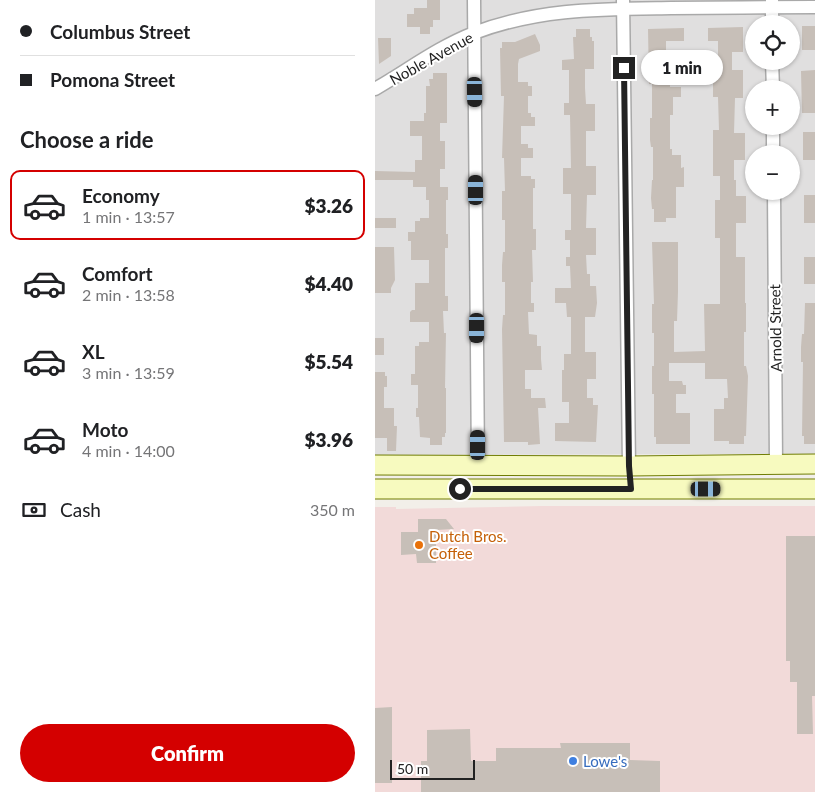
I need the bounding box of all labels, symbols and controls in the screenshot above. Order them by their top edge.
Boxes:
map controls [745,15,800,200]
button: locate [745,15,800,70]
text: Columbus Street [50,20,190,43]
street label: Noble Avenue [386,28,476,88]
callout: 1 min [641,50,724,86]
route end [613,57,635,79]
text: 1 min [662,58,702,77]
text: Pomona Street [50,68,175,91]
car [467,77,482,107]
button: + [745,80,800,135]
text: Choose a ride [20,126,154,153]
button: − [745,145,800,200]
car [468,175,483,205]
icon: car [22,183,67,228]
text: Economy [82,184,160,207]
text: $3.26 [304,194,353,217]
text: 1 min · 13:57 [82,207,175,226]
icon: car [22,261,67,306]
text: Comfort [82,262,153,285]
text: $4.40 [304,272,353,295]
street label: Arnold Street [765,283,785,372]
text: 2 min · 13:58 [82,285,175,304]
car [469,313,484,343]
icon: car [22,339,67,384]
text: XL [82,340,105,363]
text: $5.54 [304,350,353,373]
text: 3 min · 13:59 [82,363,175,382]
icon: car [22,417,67,462]
text: Moto [82,418,128,441]
text: $3.96 [304,428,353,451]
car [470,430,485,460]
text: 4 min · 14:00 [82,441,175,460]
route start [449,478,471,500]
car [691,482,721,497]
icon: cash [20,496,48,524]
text: Cash [60,498,101,521]
text: 350 m [310,500,355,519]
place label: Dutch Bros. Coffee [429,527,507,562]
marker: Dutch Bros. Coffee [413,539,425,551]
button: Confirm [20,724,355,782]
place label: Lowe's [583,752,627,770]
marker: Lowe's [567,755,579,767]
scale bar [390,757,475,780]
text: 50 m [397,760,428,777]

